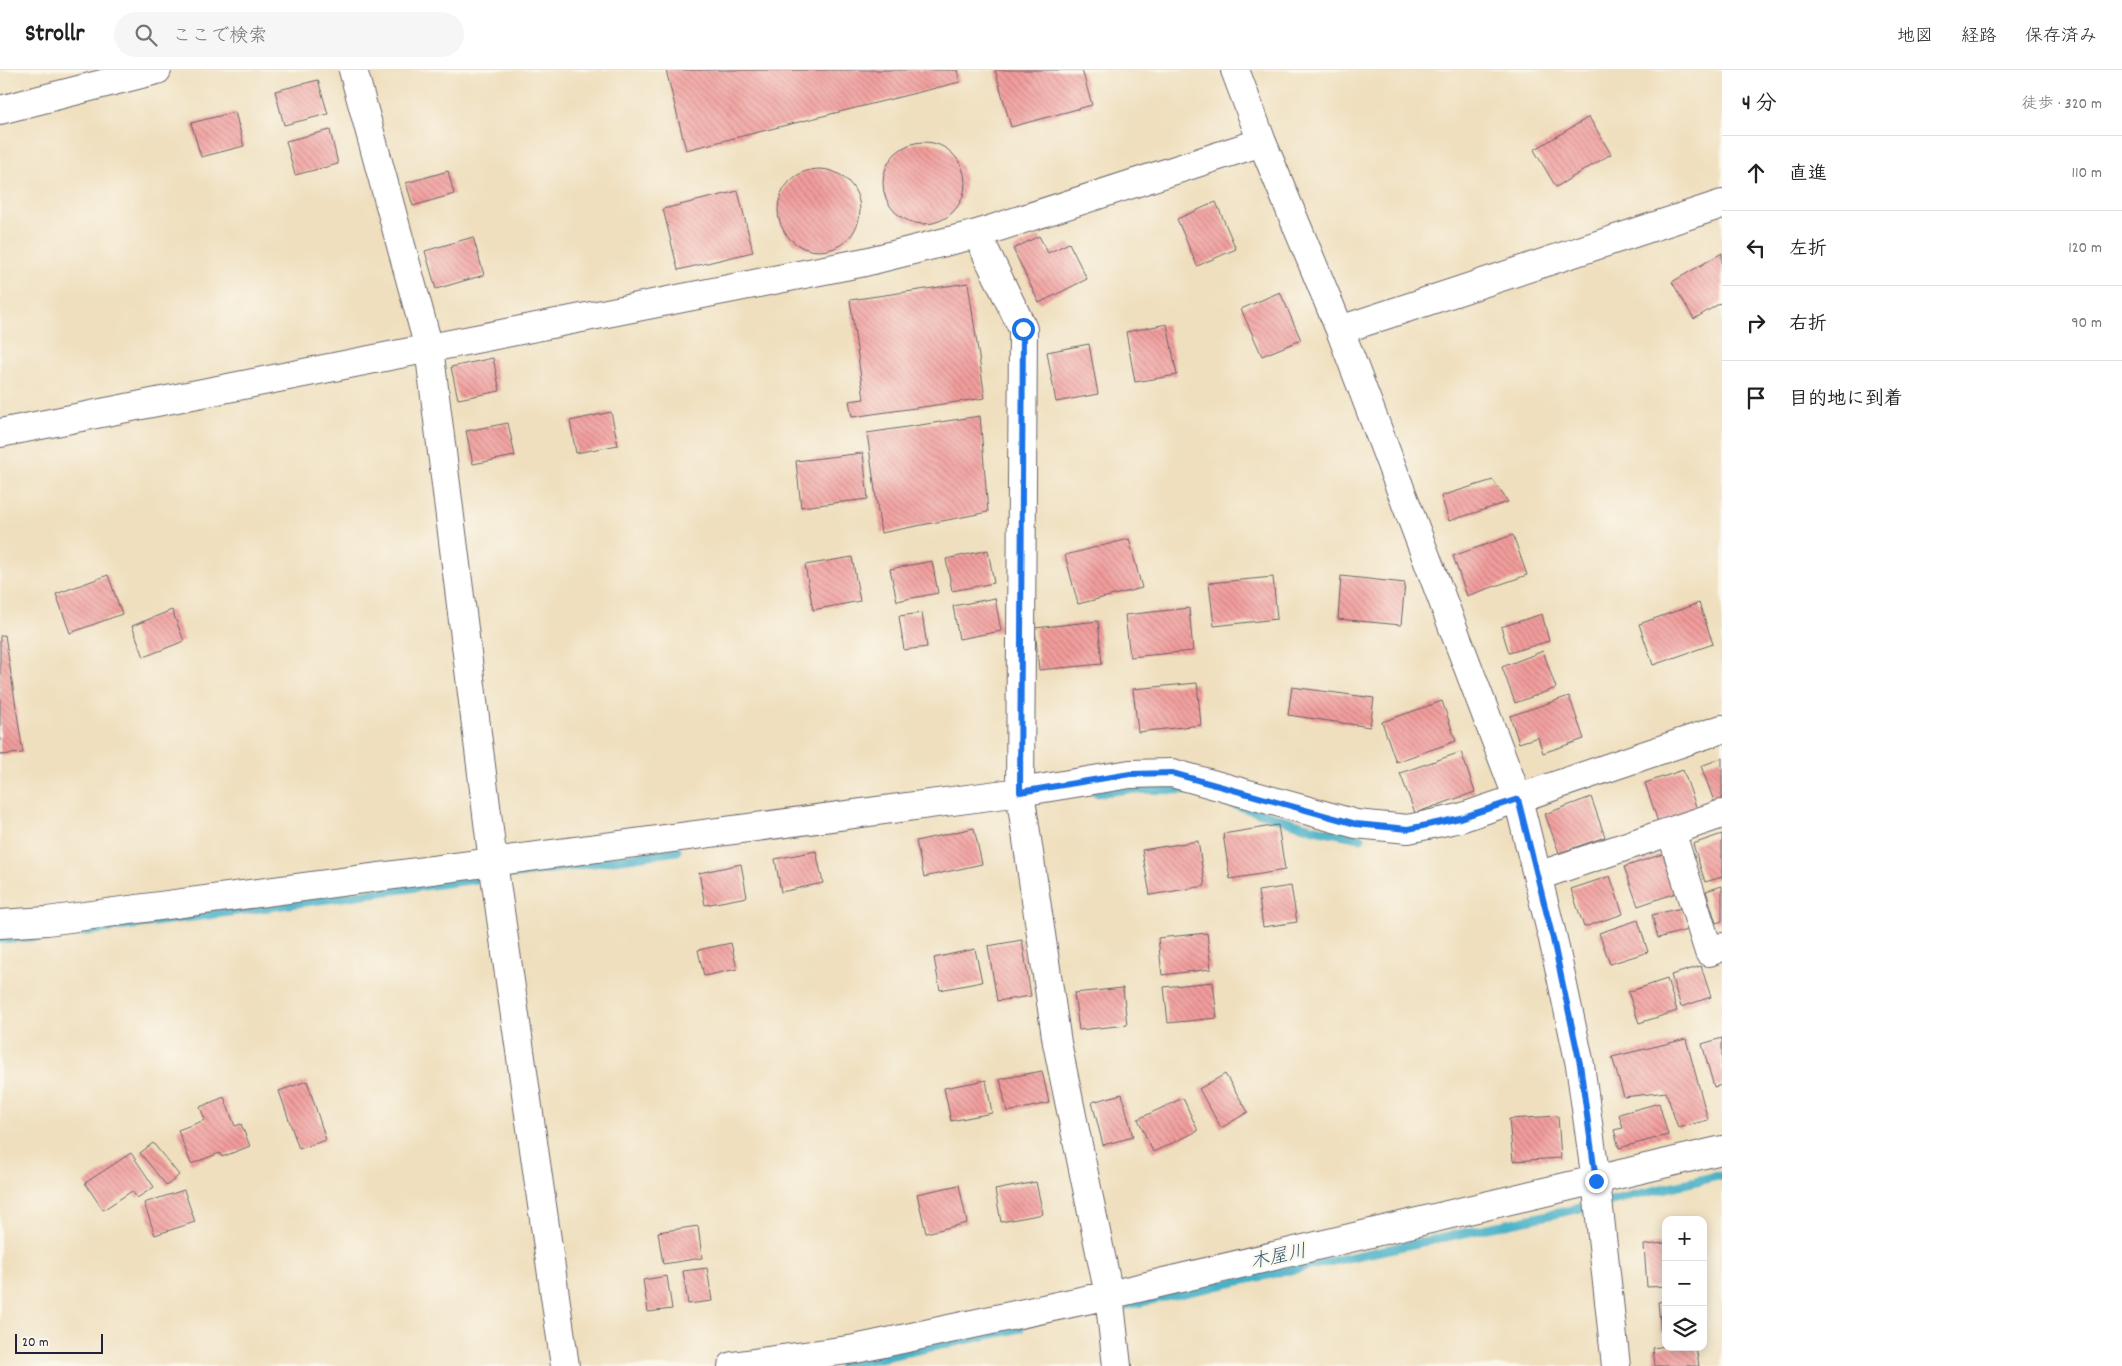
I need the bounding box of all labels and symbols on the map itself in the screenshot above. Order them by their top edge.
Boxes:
route start [1012,318,1035,341]
route end [1585,1170,1608,1193]
water label: 木屋川 [1248,1239,1309,1278]
scale bar [15,1331,102,1354]

